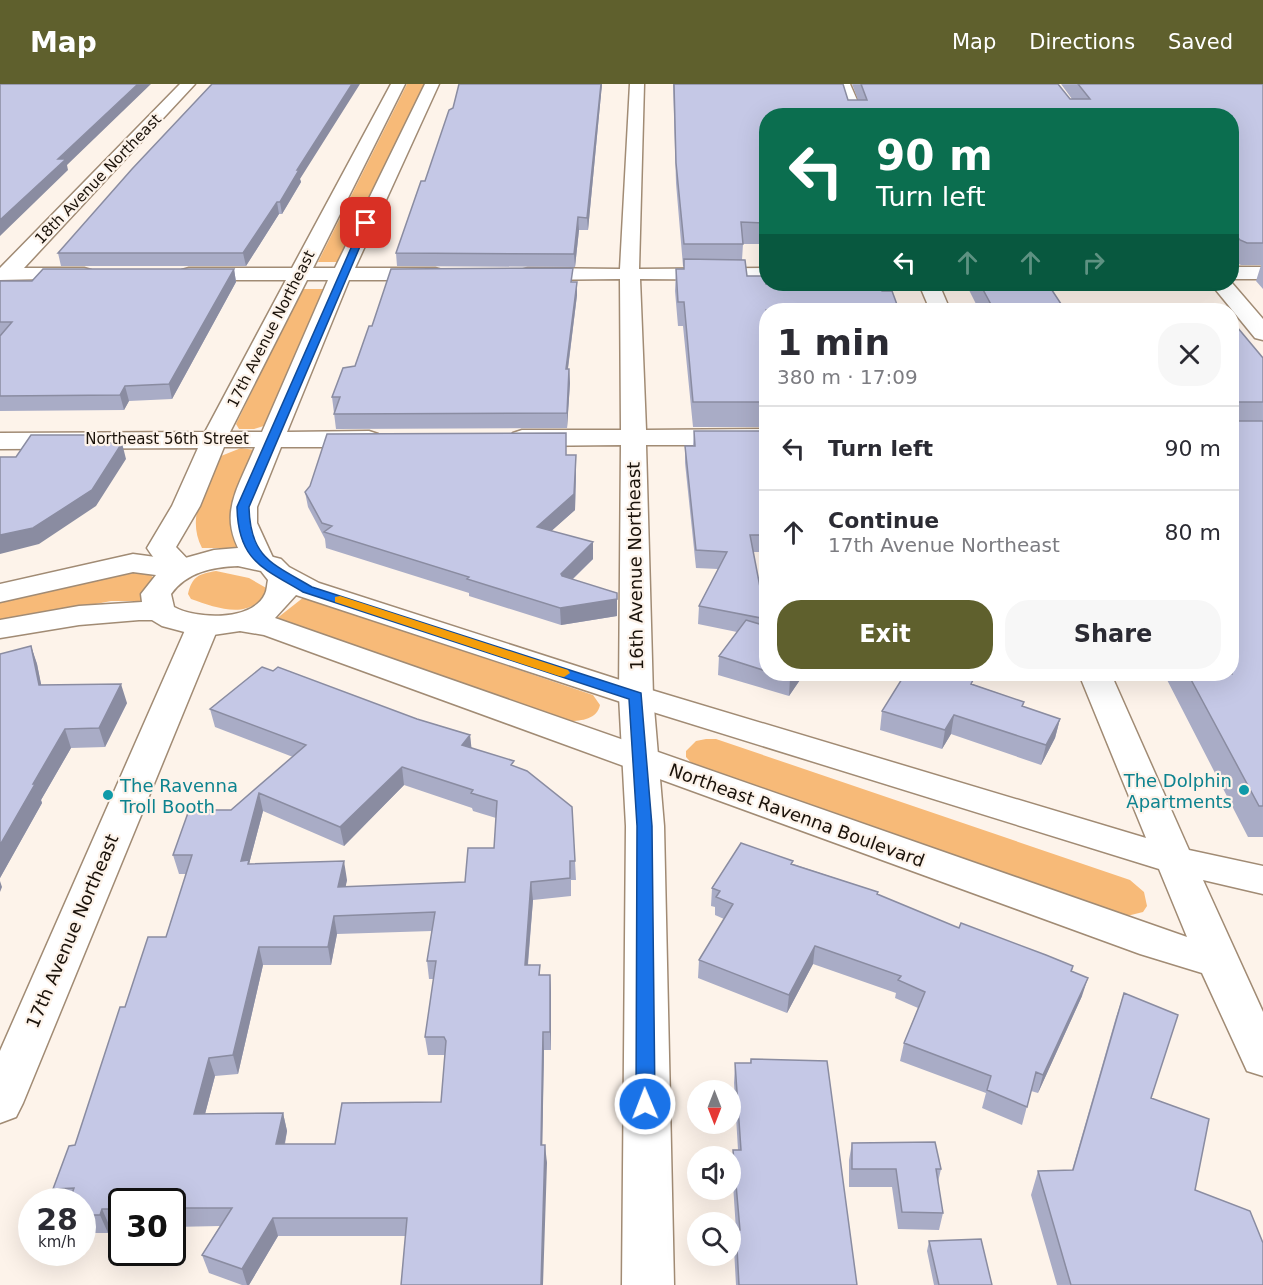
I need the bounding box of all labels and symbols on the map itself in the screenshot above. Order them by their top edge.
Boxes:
street label: 18th Avenue Northeast [31,110,165,248]
pin [340,197,391,248]
street label: 17th Avenue Northeast [224,247,319,411]
street label: Northeast 56th Street [85,430,249,448]
street label: 16th Avenue Northeast [623,462,647,670]
street label: Northeast Ravenna Boulevard [667,759,927,871]
place label: The Dolphin Apartments [1123,770,1232,812]
place label: The Ravenna Troll Booth [119,775,238,817]
marker: The Dolphin Apartments [1237,783,1251,797]
marker: The Ravenna Troll Booth [101,788,115,802]
street label: 17th Avenue Northeast [22,831,122,1031]
position arrow [613,1072,677,1136]
north arrow [687,1080,741,1134]
speed limit sign: 30 [108,1188,186,1266]

